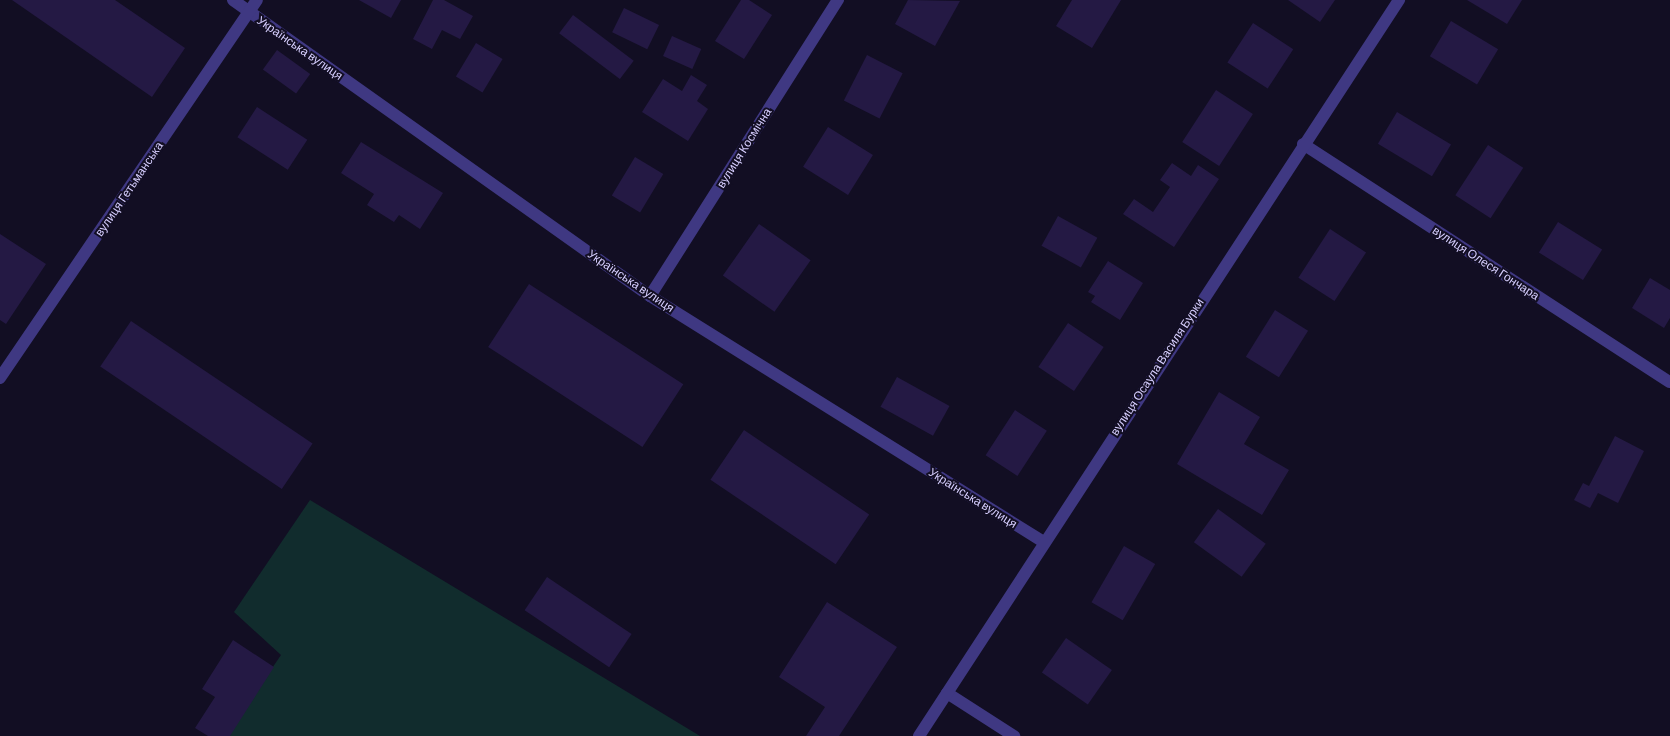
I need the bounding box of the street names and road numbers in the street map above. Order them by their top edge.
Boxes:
street label: Українська вулиця [254,13,346,83]
street label: вулиця Космічна [714,105,774,191]
street label: вулиця Гетьманська [92,139,166,239]
street label: вулиця Олеся Гончара [1430,223,1542,303]
street label: Українська вулиця [585,247,677,315]
street label: вулиця Осаула Василя Бурки [1107,296,1207,438]
street label: Українська вулиця [926,465,1020,531]

